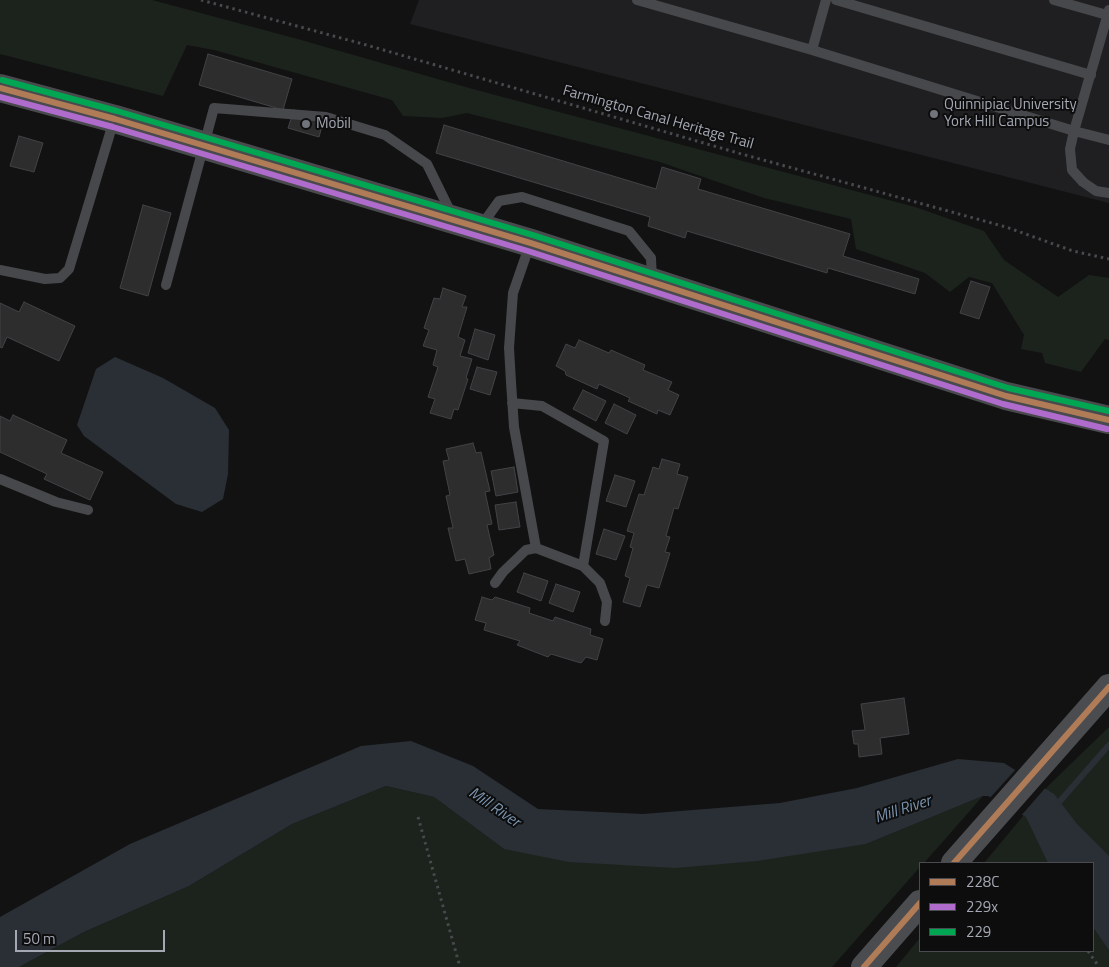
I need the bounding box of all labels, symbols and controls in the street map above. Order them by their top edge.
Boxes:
street label: Farmington Canal Heritage Trail [560,82,756,154]
place label: Quinnipiac University York Hill Campus [944,96,1077,131]
marker: Quinnipiac University York Hill Campus [928,108,940,120]
place label: Mobil [316,115,351,133]
marker: Mobil [300,118,312,130]
water label: Mill River [465,784,523,832]
water label: Mill River [872,792,934,828]
legend [919,862,1094,952]
text: 228C [966,870,999,893]
text: 229x [966,895,998,918]
scale bar [18,920,168,952]
text: 229 [966,920,991,943]
text: 50 m [23,927,56,950]

